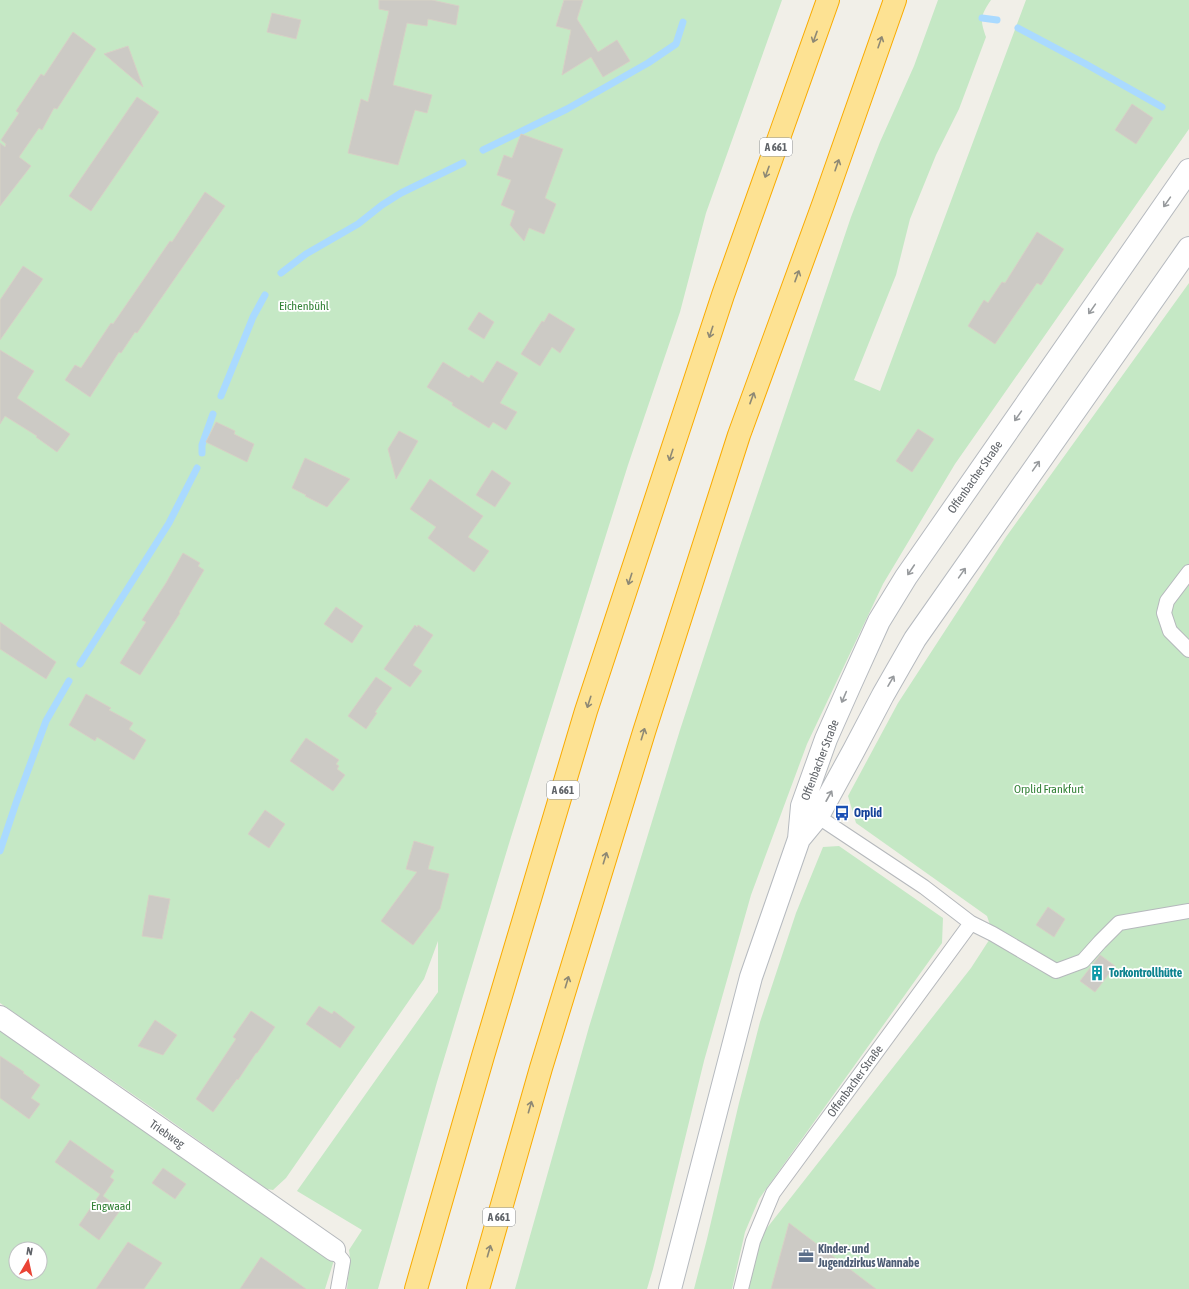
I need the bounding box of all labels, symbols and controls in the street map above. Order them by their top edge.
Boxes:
one-way arrow [811,30,819,42]
one-way arrow [877,36,884,49]
road number: A 661 [760,138,792,156]
one-way arrow [833,159,841,171]
one-way arrow [763,166,770,179]
one-way arrow [1163,197,1171,208]
one-way arrow [793,270,801,282]
park label: Eichenbühl [279,299,330,313]
one-way arrow [1088,303,1096,314]
one-way arrow [707,325,714,338]
one-way arrow [749,392,757,404]
one-way arrow [1014,410,1022,421]
street label: Offenbacher Straße [945,438,1005,516]
one-way arrow [667,449,674,462]
one-way arrow [1032,461,1040,472]
one-way arrow [907,564,915,575]
one-way arrow [958,567,966,578]
one-way arrow [626,572,633,585]
one-way arrow [887,675,895,687]
one-way arrow [840,691,848,703]
one-way arrow [585,696,592,709]
street label: Offenbacher Straße [798,718,842,802]
one-way arrow [640,727,647,740]
road number: A 661 [547,781,579,799]
park label: Orplid Frankfurt [1014,782,1085,796]
one-way arrow [826,790,833,802]
bus stop icon: Orplid [833,804,851,822]
place label: Orplid [854,806,882,820]
one-way arrow [602,851,609,864]
building icon: Torkontrollhütte [1088,964,1106,982]
place label: Torkontrollhütte [1109,966,1183,980]
one-way arrow [564,976,571,989]
street label: Offenbacher Straße [824,1042,886,1120]
one-way arrow [527,1100,534,1113]
street label: Triebweg [147,1117,188,1152]
park label: Engwaad [91,1199,131,1213]
road number: A 661 [483,1208,515,1226]
north arrow [8,1241,48,1281]
place label: Kinder- und Jugendzirkus Wannabe [817,1242,920,1270]
text: N [25,1245,34,1258]
one-way arrow [486,1245,493,1258]
office icon: Kinder- und Jugendzirkus Wannabe [797,1247,815,1265]

